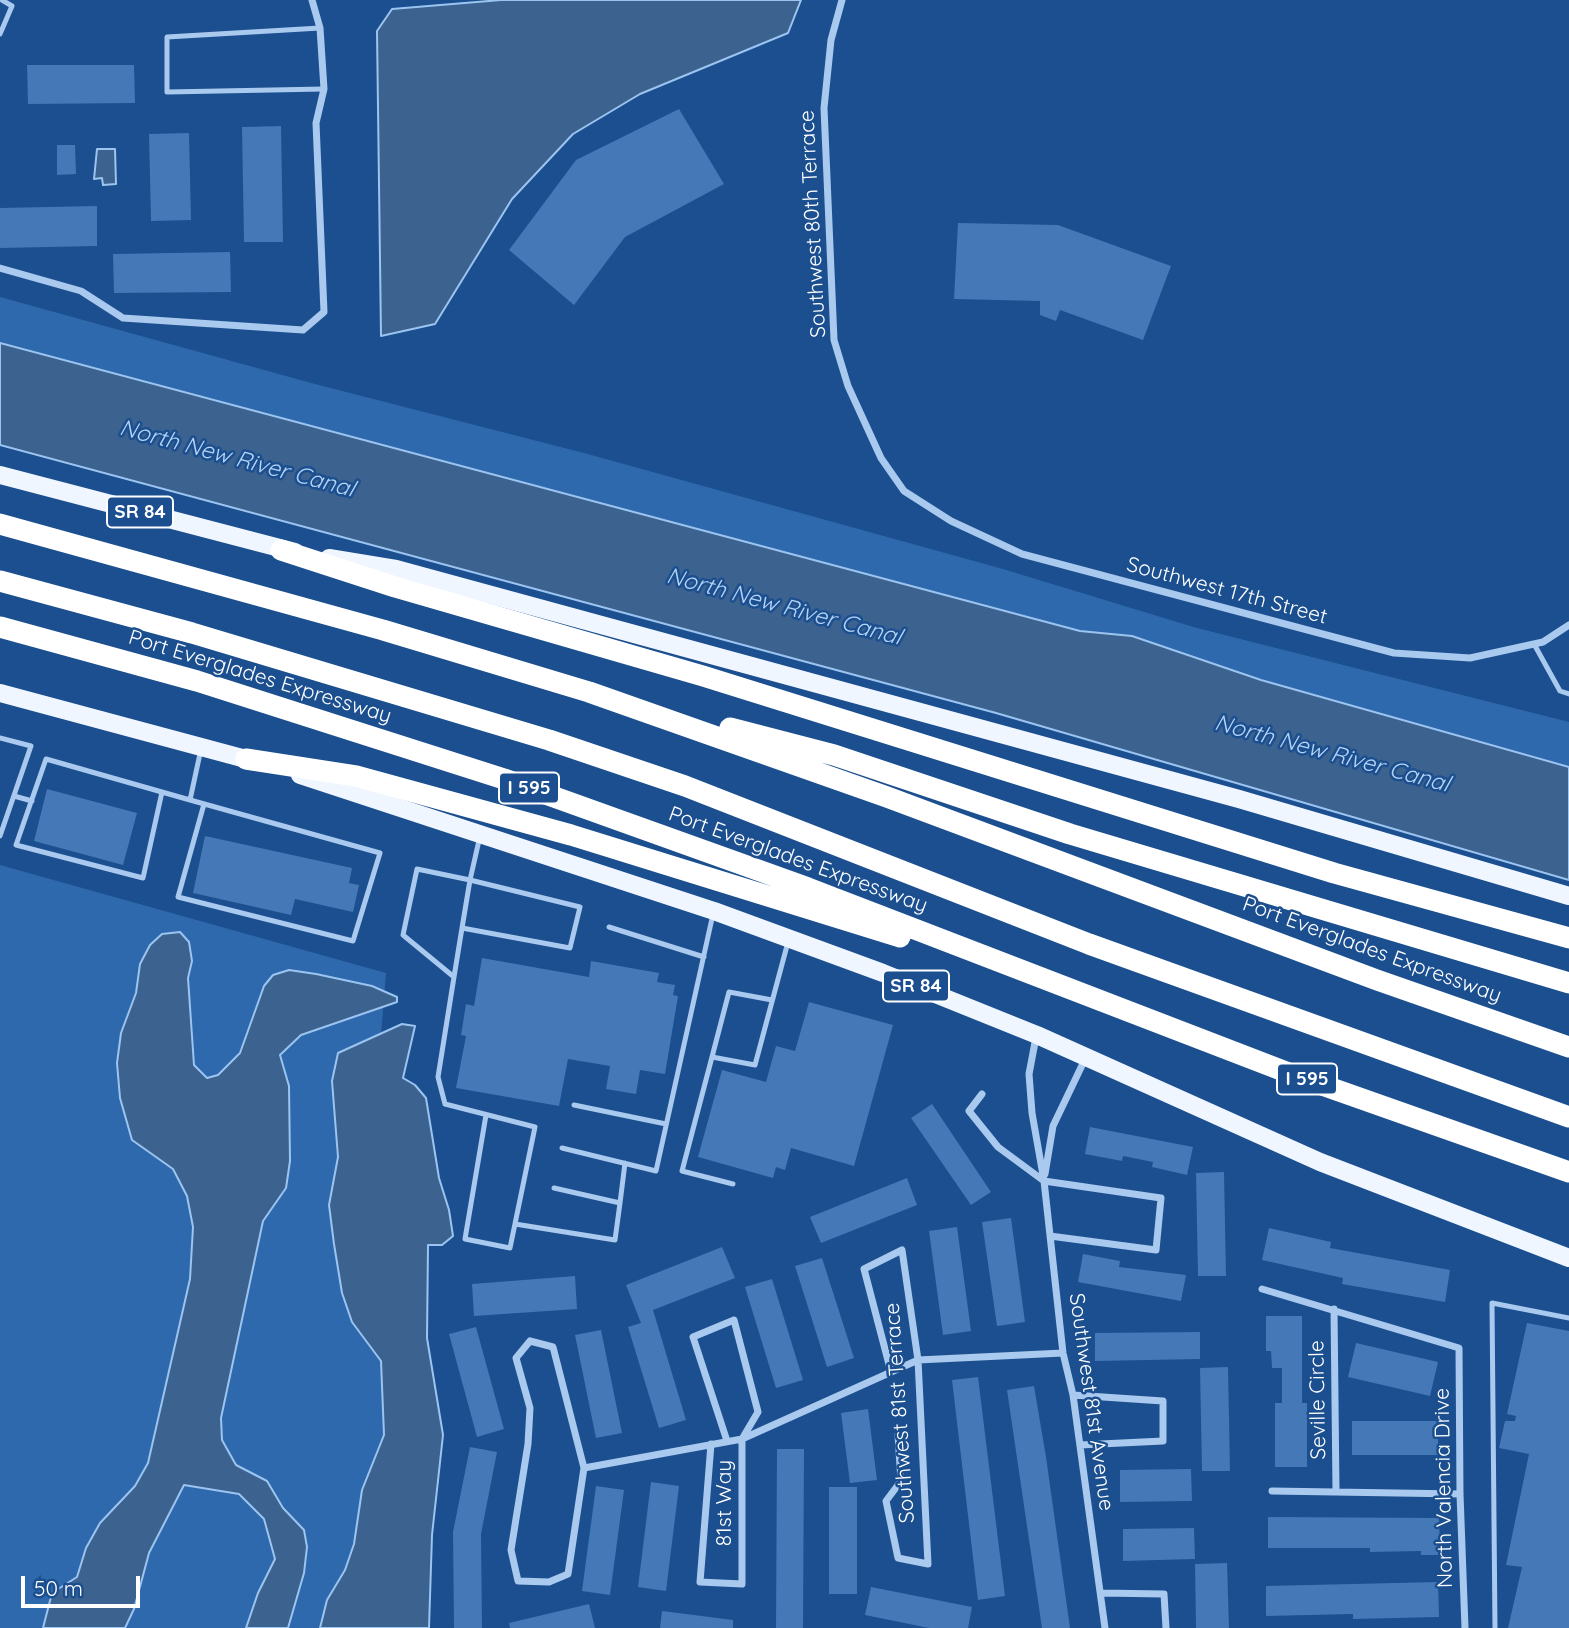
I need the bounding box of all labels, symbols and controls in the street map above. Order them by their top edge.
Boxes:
street label: Southwest 80th Terrace [794,110,832,338]
water label: North New River Canal [117,414,357,504]
road number: SR 84 [107,496,173,527]
street label: Southwest 17th Street [1124,552,1330,630]
water label: North New River Canal [664,562,904,652]
street label: Port Everglades Expressway [126,625,394,729]
water label: North New River Canal [1212,709,1452,799]
road number: I 595 [499,772,559,804]
street label: Port Everglades Expressway [665,801,931,919]
street label: Port Everglades Expressway [1239,891,1505,1009]
road number: SR 84 [883,970,949,1002]
road number: I 595 [1277,1064,1337,1094]
street label: Southwest 81st Avenue [1063,1292,1119,1512]
street label: Southwest 81st Terrace [880,1302,920,1524]
street label: Seville Circle [1304,1340,1332,1460]
street label: North Valencia Drive [1430,1388,1458,1588]
street label: 81st Way [712,1460,738,1546]
scale bar [24,1562,144,1606]
text: 50 m [34,1575,83,1601]

